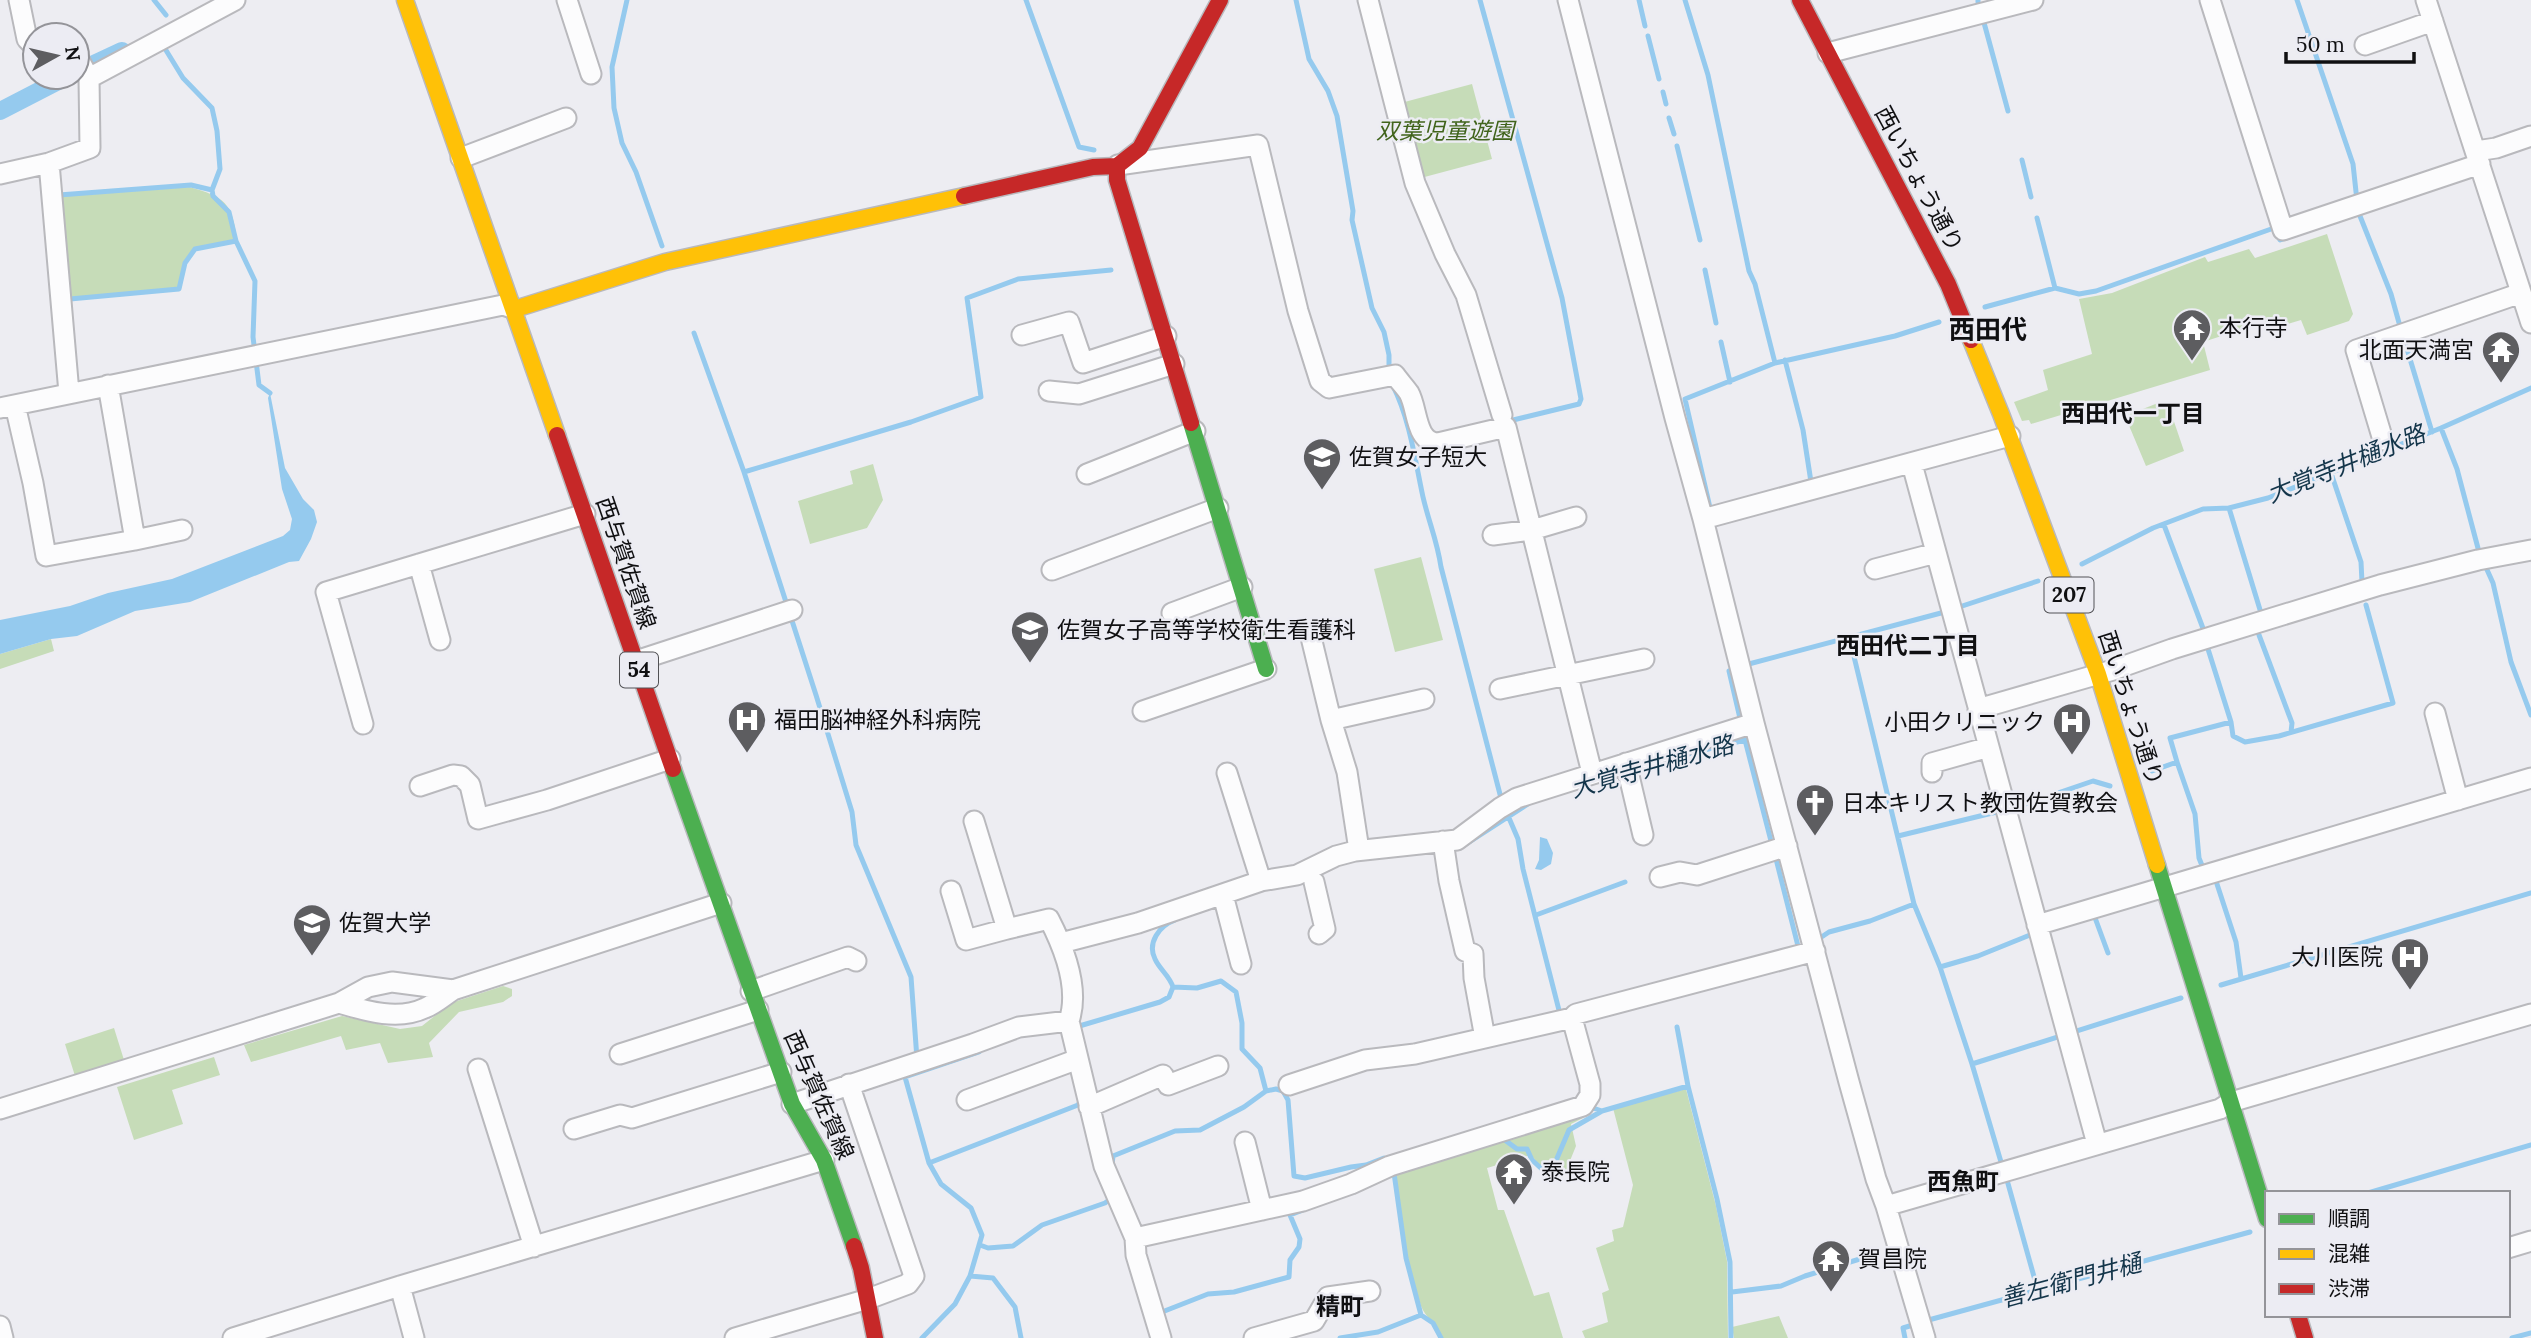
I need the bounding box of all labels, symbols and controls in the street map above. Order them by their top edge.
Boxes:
north arrow [21,21,91,91]
scale bar [2286,21,2414,65]
text: 50 m [2296,31,2345,58]
text: N [60,45,86,63]
street label: 西いちょう通り [1869,101,1970,257]
park label: 双葉児童遊園 [1376,116,1517,145]
temple icon: 本行寺 [2171,307,2213,362]
district label: 西田代 [1949,313,2027,346]
place label: 本行寺 [2219,313,2288,342]
temple icon: 北面天満宮 [2480,329,2522,384]
place label: 北面天満宮 [2359,335,2474,364]
district label: 西田代一丁目 [2061,398,2205,429]
water label: 大覚寺井樋水路 [2262,417,2431,509]
school or university icon: 佐賀女子短大 [1301,436,1343,491]
place label: 佐賀女子短大 [1349,442,1487,471]
street label: 西与賀佐賀線 [590,493,663,633]
road number: 207 [2044,578,2094,612]
school or university icon: 佐賀女子高等学校衛生看護科 [1009,609,1051,664]
place label: 佐賀女子高等学校衛生看護科 [1057,615,1356,644]
street label: 西いちょう通り [2093,627,2170,789]
district label: 西田代二丁目 [1836,630,1980,661]
road number: 54 [620,652,658,688]
hospital icon: 福田脳神経外科病院 [726,699,768,754]
hospital icon: 小田クリニック [2051,701,2093,756]
place label: 福田脳神経外科病院 [774,705,981,734]
place label: 小田クリニック [1884,707,2045,736]
water label: 大覚寺井樋水路 [1567,728,1739,805]
church icon: 日本キリスト教団佐賀教会 [1794,782,1836,837]
place label: 日本キリスト教団佐賀教会 [1842,788,2118,817]
school or university icon: 佐賀大学 [291,902,333,957]
place label: 佐賀大学 [339,908,431,937]
hospital icon: 大川医院 [2389,936,2431,991]
place label: 大川医院 [2291,942,2383,971]
street label: 西与賀佐賀線 [778,1026,861,1164]
temple icon: 泰長院 [1493,1151,1535,1206]
place label: 泰長院 [1541,1157,1610,1186]
district label: 西魚町 [1927,1166,1999,1197]
legend [2265,1191,2510,1317]
text: 順調 [2328,1205,2370,1232]
temple icon: 賀昌院 [1810,1238,1852,1293]
text: 混雑 [2328,1240,2370,1267]
place label: 賀昌院 [1858,1244,1927,1273]
water label: 善左衛門井樋 [1997,1246,2148,1314]
text: 渋滞 [2328,1275,2370,1302]
district label: 精町 [1316,1291,1364,1322]

